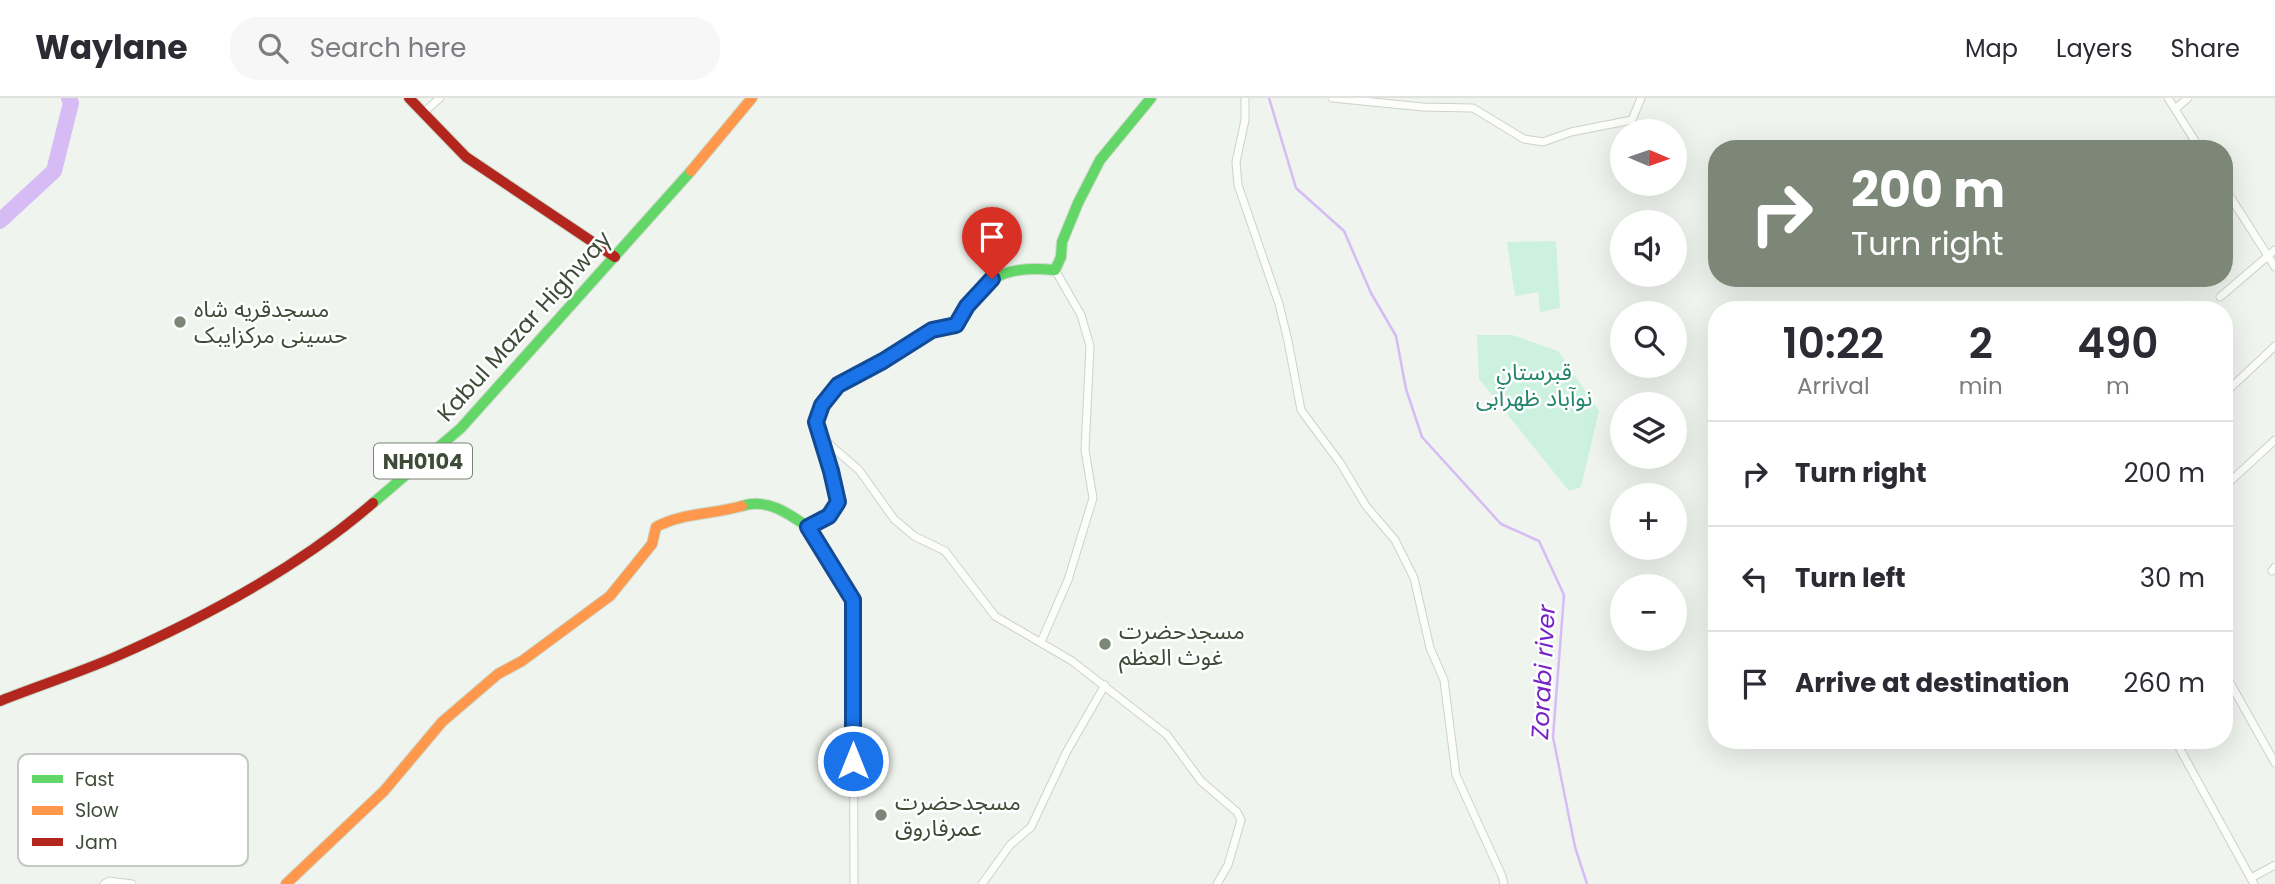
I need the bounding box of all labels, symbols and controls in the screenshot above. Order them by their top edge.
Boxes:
search box [230,17,720,80]
text: Waylane [35,24,188,71]
icon: search [254,29,292,67]
text: Search here [310,30,466,66]
text: Map [1965,32,2018,65]
text: Layers [2056,32,2132,65]
text: Share [2170,32,2240,65]
north arrow [1610,119,1687,196]
map controls [1610,119,1687,651]
text: 200 m [1851,156,2005,224]
icon: right [1736,168,1827,259]
pin [962,207,1022,279]
button: sound [1610,210,1687,287]
icon: arrive [973,218,1011,256]
text: Turn right [1851,221,2003,266]
street label: Kabul Mazar Highway [430,224,618,428]
place label: مسجدقریه شاه حسینی مرکزایبک [194,293,348,351]
button: search [1610,301,1687,378]
marker: مسجدقریه شاه حسینی مرکزایبک [172,314,188,330]
text: 10:22 [1783,314,1884,373]
text: 2 [1969,314,1993,373]
text: 490 [2077,314,2158,373]
park label: قبرستان نوآباد ظهرآبی [1476,356,1592,414]
text: Arrival [1797,370,1870,402]
text: min [1959,370,2003,402]
text: m [2106,370,2130,402]
button: layers [1610,392,1687,469]
road number: NH0104 [374,444,472,478]
icon: right [1736,455,1774,493]
text: Turn right [1795,455,1927,491]
text: 200 m [2124,455,2205,491]
button: + [1610,483,1687,560]
icon: left [1736,560,1774,598]
text: Turn left [1795,560,1906,596]
text: 30 m [2140,560,2205,596]
button: − [1610,574,1687,651]
water label: Zorabi river [1523,603,1563,741]
place label: مسجدحضرت غوث العظم [1119,615,1245,674]
marker: مسجدحضرت غوث العظم [1097,636,1113,652]
icon: arrive [1736,665,1774,703]
text: Arrive at destination [1795,665,2070,701]
text: 260 m [2123,665,2205,701]
position arrow [816,724,890,798]
legend [18,754,248,866]
text: Fast [75,766,114,793]
place label: مسجدحضرت عمرفاروق [895,786,1021,844]
text: Slow [75,797,119,824]
marker: مسجدحضرت عمرفاروق [873,807,889,823]
text: Jam [75,829,117,856]

